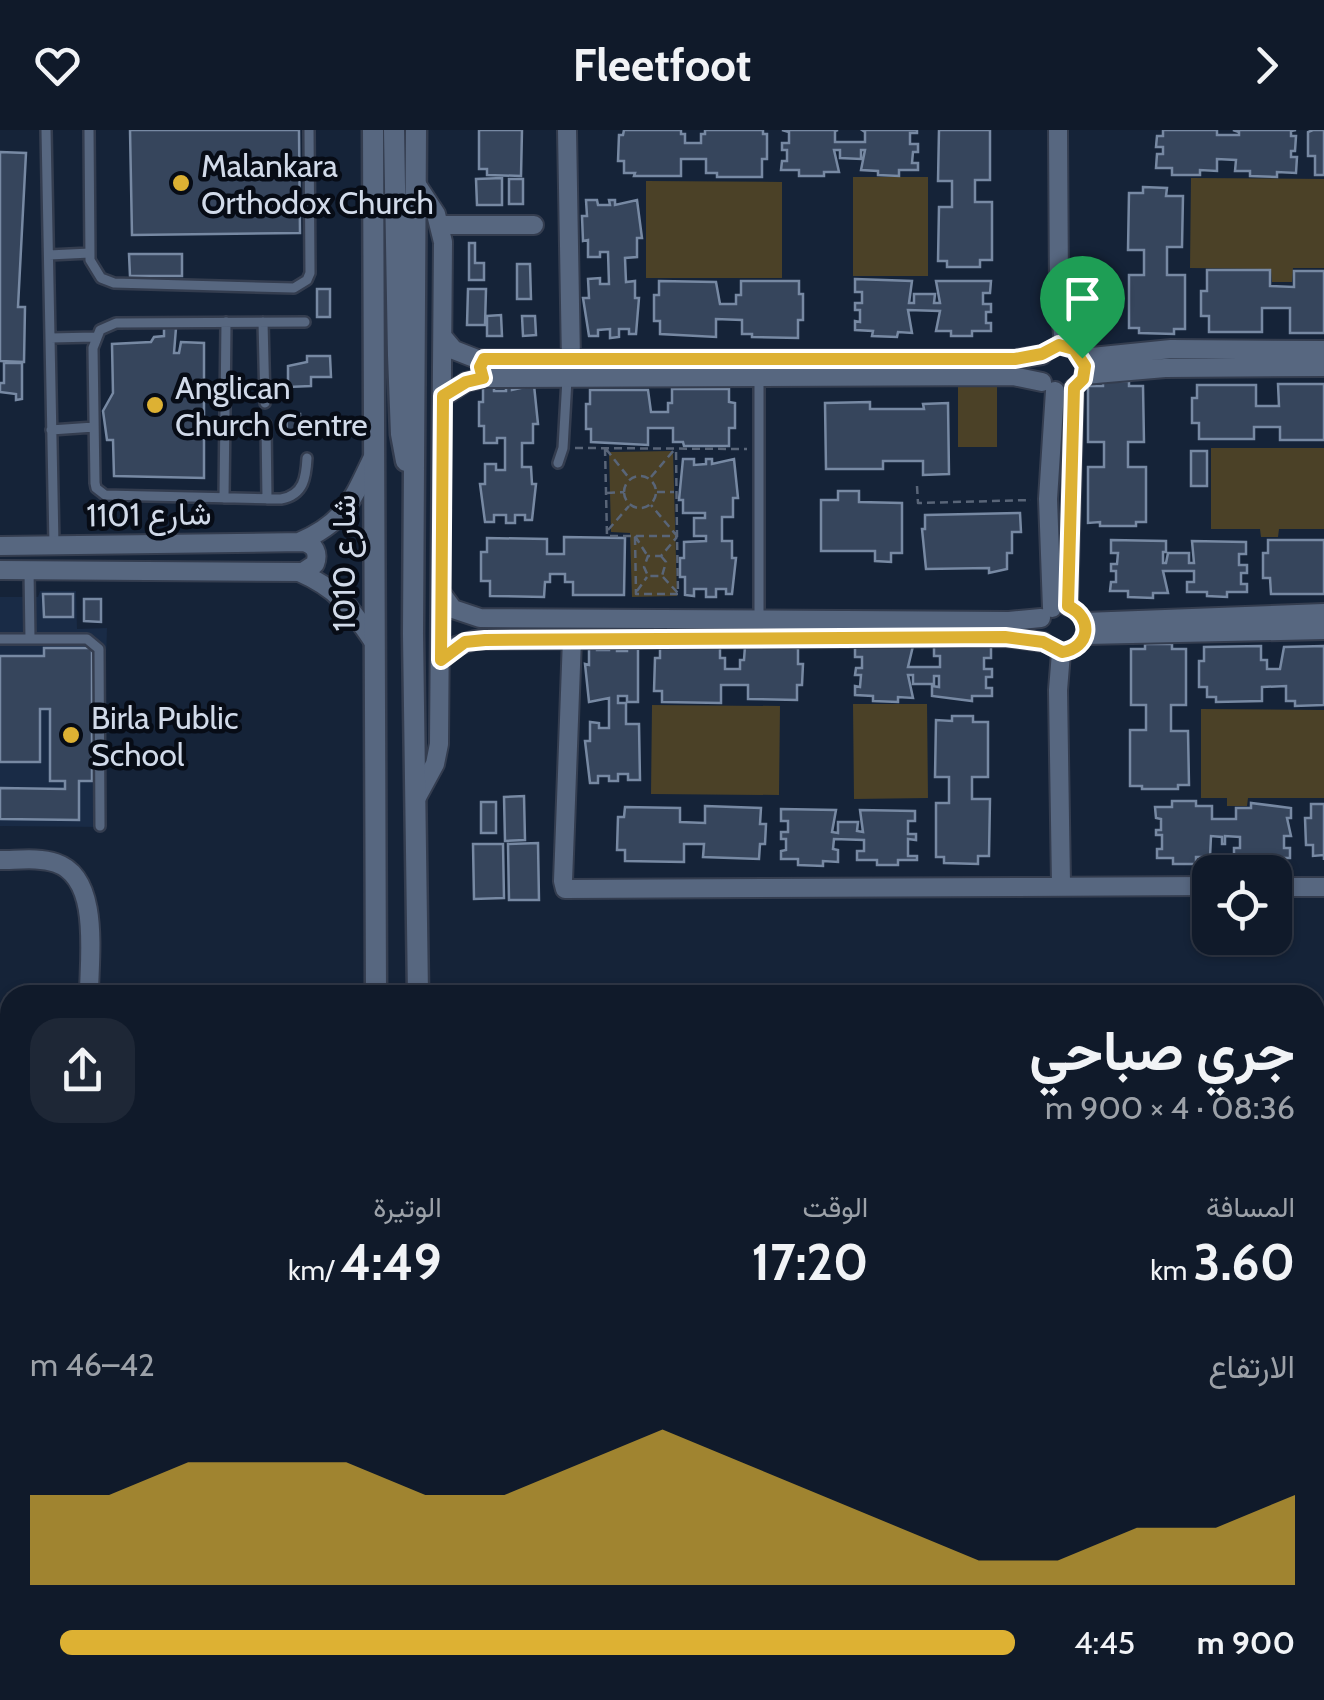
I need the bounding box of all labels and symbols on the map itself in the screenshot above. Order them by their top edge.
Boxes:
place label: Malankara Orthodox Church [201,146,434,222]
marker: Malankara Orthodox Church [170,172,192,194]
pin [1040,256,1125,359]
place label: Anglican Church Centre [175,368,368,444]
marker: Anglican Church Centre [144,394,166,416]
street label: شارع 1101 [86,493,212,538]
street label: شارع 1010 [324,494,366,632]
place label: Birla Public School [91,698,238,774]
marker: Birla Public School [60,724,82,746]

